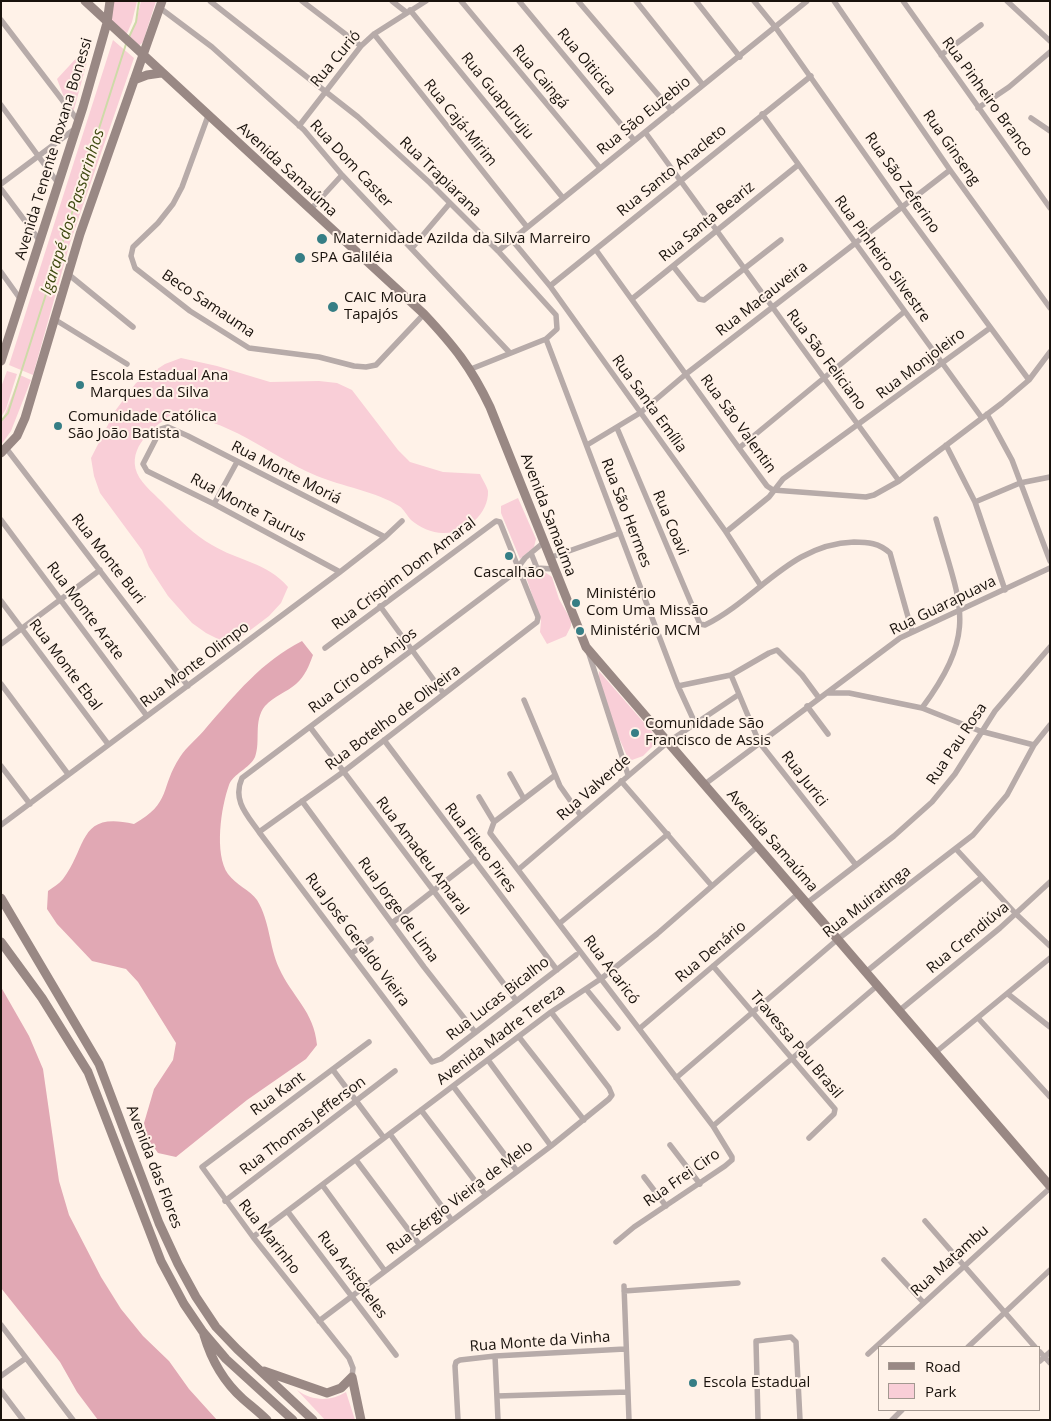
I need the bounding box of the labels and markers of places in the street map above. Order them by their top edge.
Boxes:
place label: Maternidade Azilda da Silva Marreiro [333,230,591,248]
marker: Maternidade Azilda da Silva Marreiro [315,232,329,246]
place label: SPA Galiléia [311,249,393,267]
marker: SPA Galiléia [293,251,307,265]
place label: CAIC Moura Tapajós [344,289,427,324]
marker: CAIC Moura Tapajós [326,300,340,314]
place label: Escola Estadual Ana Marques da Silva [90,367,228,402]
marker: Escola Estadual Ana Marques da Silva [74,379,86,391]
place label: Comunidade Católica São João Batista [68,408,217,443]
marker: Comunidade Católica São João Batista [52,420,64,432]
marker: Cascalhão [503,550,515,562]
place label: Cascalhão [474,564,544,582]
place label: Ministério Com Uma Missão [586,585,708,620]
marker: Ministério Com Uma Missão [570,597,582,609]
place label: Ministério MCM [590,622,700,640]
marker: Ministério MCM [574,625,586,637]
place label: Comunidade São Francisco de Assis [645,715,771,750]
marker: Comunidade São Francisco de Assis [629,727,641,739]
place label: Escola Estadual [703,1374,810,1392]
marker: Escola Estadual [687,1377,699,1389]

